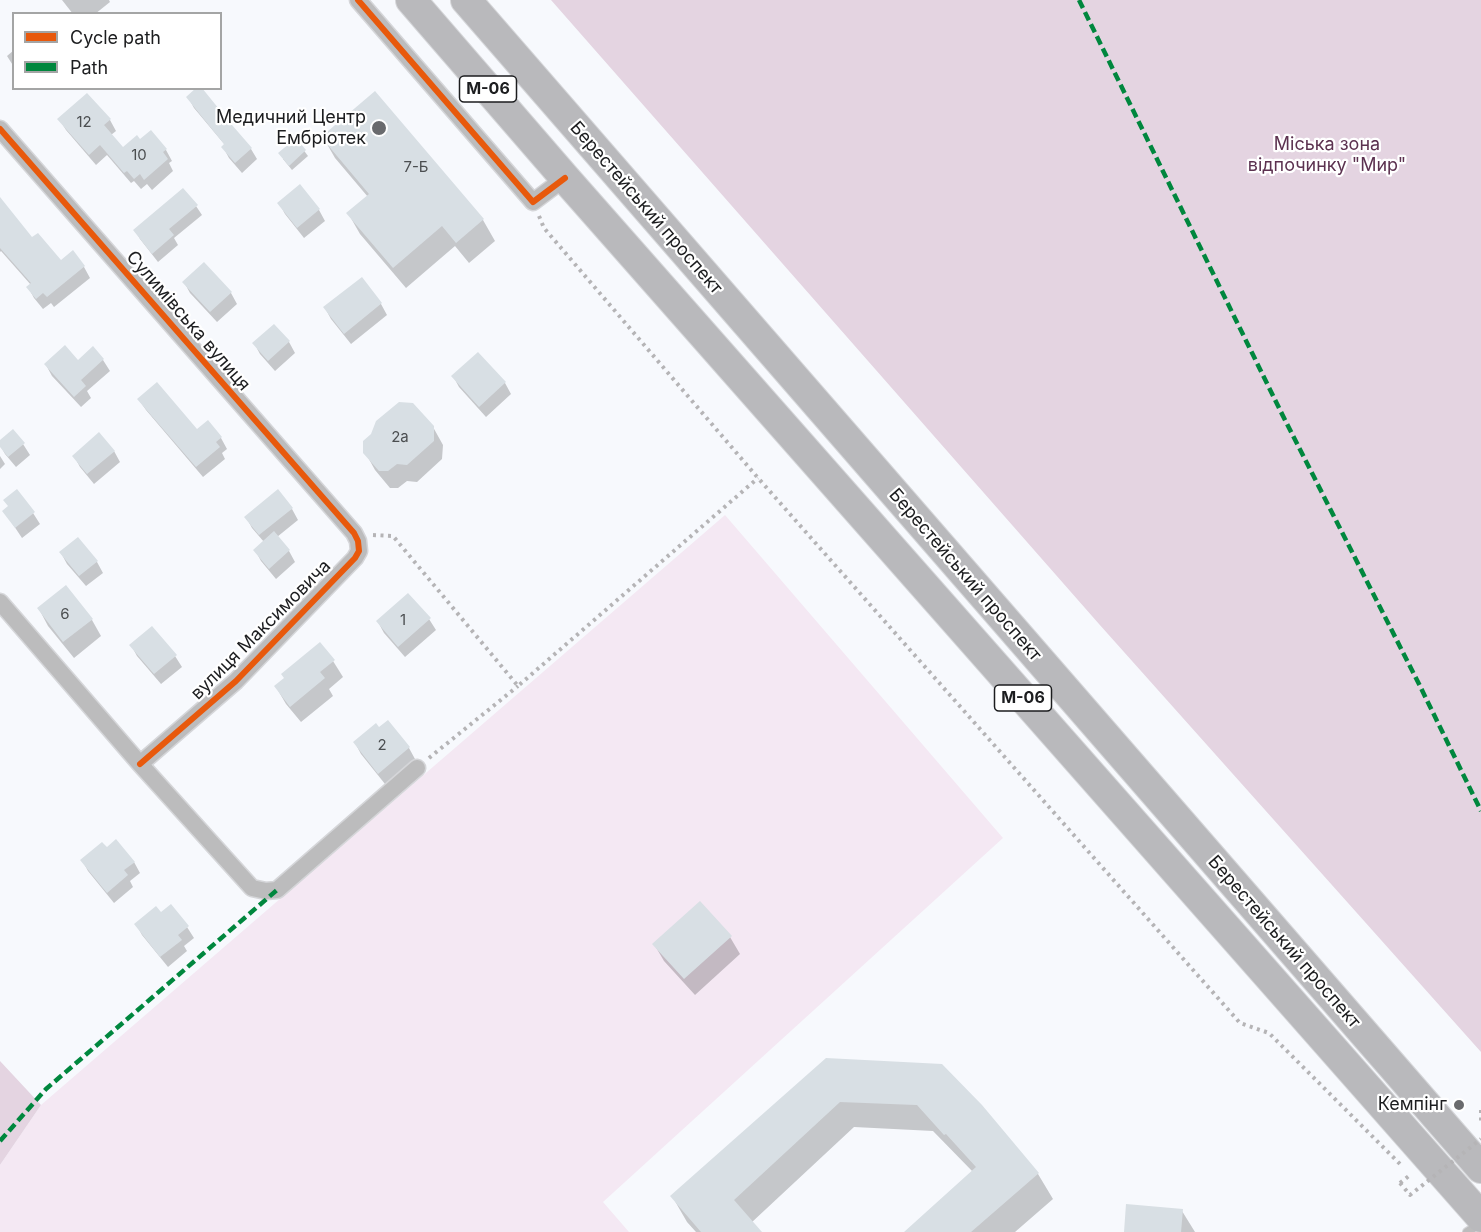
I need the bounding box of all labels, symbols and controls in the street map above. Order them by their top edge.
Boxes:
legend [12,12,222,90]
text: Cycle path [70,27,161,48]
text: Path [70,57,108,78]
road number: М-06 [460,76,516,102]
place label: Медичний Центр Ембріотек [216,107,366,150]
house number: 12 [76,113,92,131]
street label: Берестейський проспект [565,117,727,299]
marker: Медичний Центр Ембріотек [370,119,388,137]
park label: Міська зона відпочинку "Мир" [1248,134,1406,176]
house number: 10 [131,146,147,164]
house number: 7-Б [403,158,429,176]
street label: Сулимівська вулиця [121,247,255,395]
house number: 2а [391,428,409,446]
street label: Берестейський проспект [884,484,1046,666]
street label: вулиця Максимовича [187,556,335,704]
house number: 6 [60,605,70,623]
house number: 1 [400,611,406,629]
road number: М-06 [994,685,1052,711]
house number: 2 [377,736,387,754]
street label: Берестейський проспект [1203,851,1365,1033]
place label: Кемпінг [1378,1094,1447,1116]
marker: Кемпінг [1452,1098,1466,1112]

